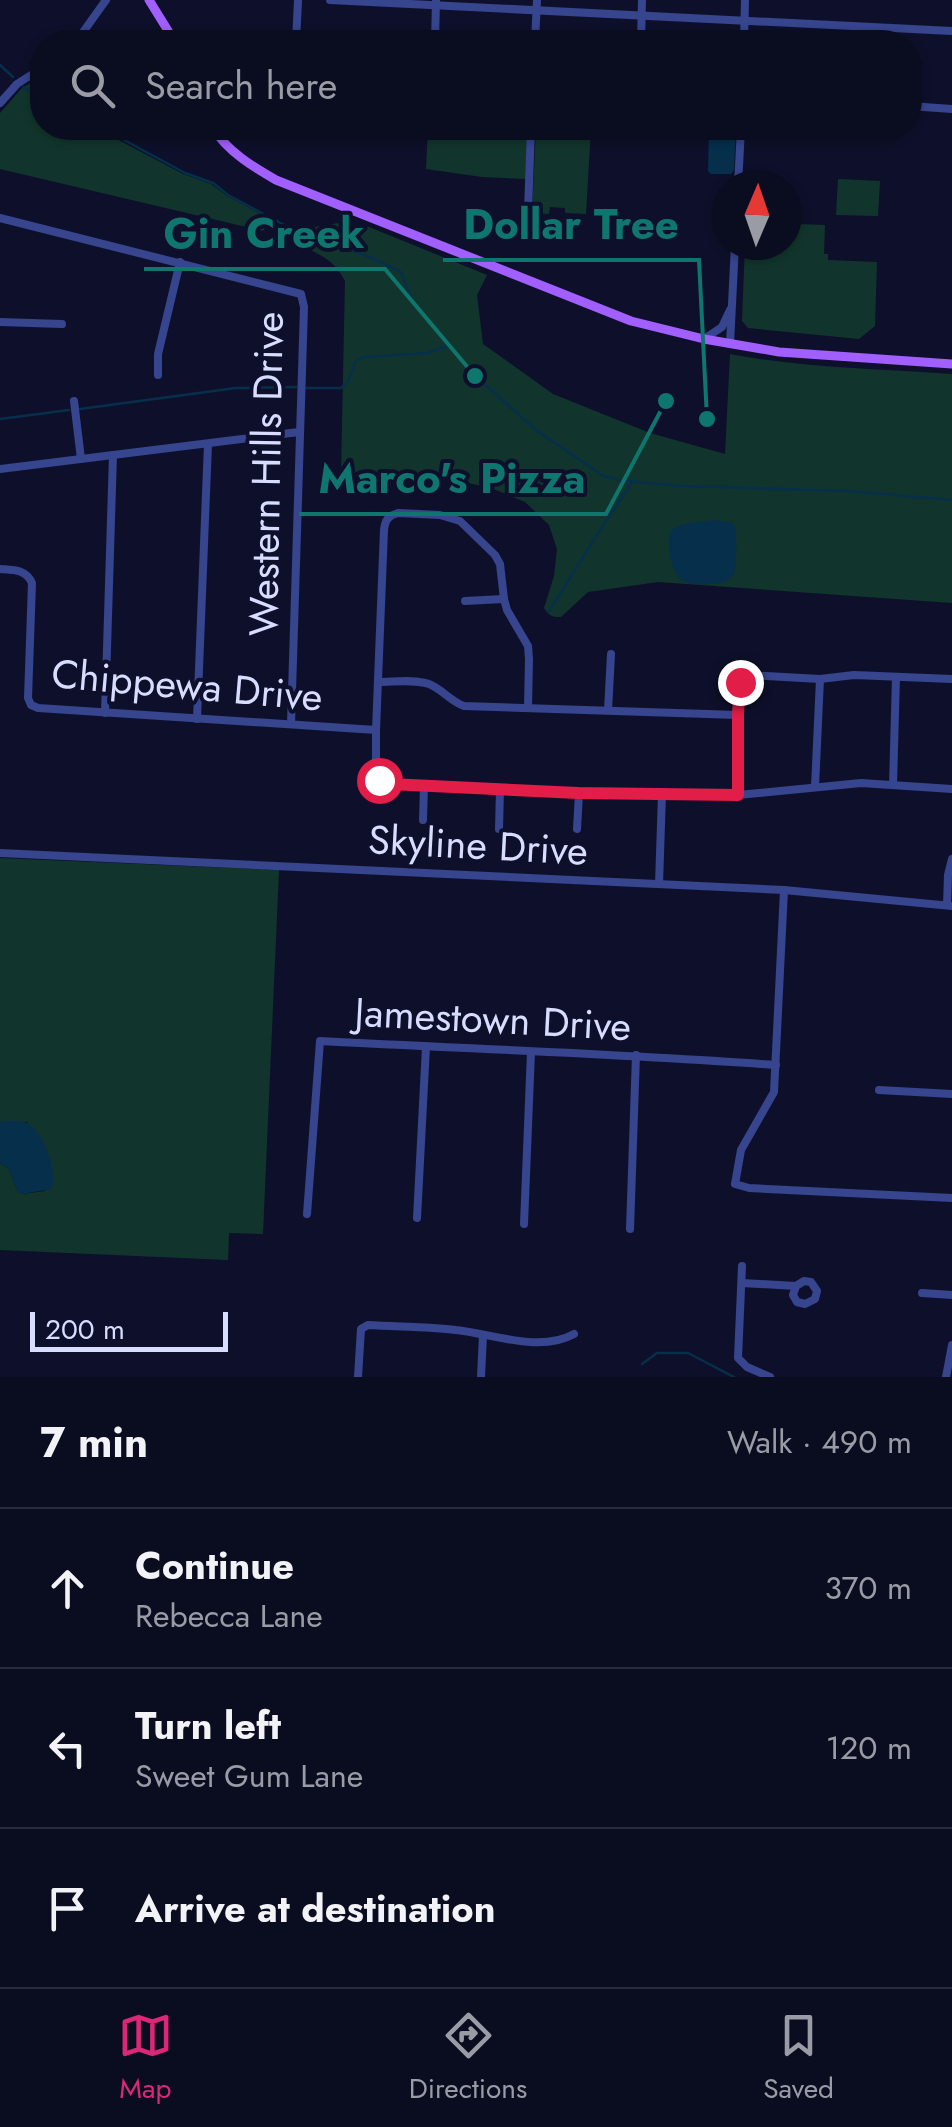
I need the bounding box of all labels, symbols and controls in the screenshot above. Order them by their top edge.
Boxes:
search box [30,30,922,140]
icon: search [65,58,120,113]
text: Search here [145,58,337,113]
north arrow [712,170,802,260]
callout: Dollar Tree [443,188,699,260]
text: Dollar Tree [463,194,679,255]
callout: Gin Creek [144,197,385,269]
text: Gin Creek [164,203,364,264]
street label: Western Hills Drive [234,311,298,637]
callout: Marco's Pizza [299,442,606,514]
text: Marco's Pizza [319,448,585,509]
street label: Chippewa Drive [49,644,325,726]
route end [718,660,764,706]
route start [357,758,403,804]
street label: Skyline Drive [367,810,589,880]
street label: Jamestown Drive [348,983,633,1055]
scale bar [30,1307,228,1352]
text: 200 m [45,1309,125,1350]
text: 7 min [40,1412,148,1473]
text: Walk · 490 m [727,1419,912,1465]
text: Continue [135,1538,294,1593]
icon: ahead [40,1561,95,1616]
text: 370 m [824,1565,912,1611]
text: Rebecca Lane [135,1593,323,1639]
text: Turn left [135,1698,281,1753]
icon: left [40,1721,95,1776]
text: 120 m [826,1725,912,1771]
text: Sweet Gum Lane [135,1753,363,1799]
icon: arrive [40,1881,95,1936]
text: Arrive at destination [135,1881,496,1936]
tab: Map [118,2008,173,2109]
tab: Directions [409,2008,527,2109]
tab: Saved [763,2008,834,2109]

